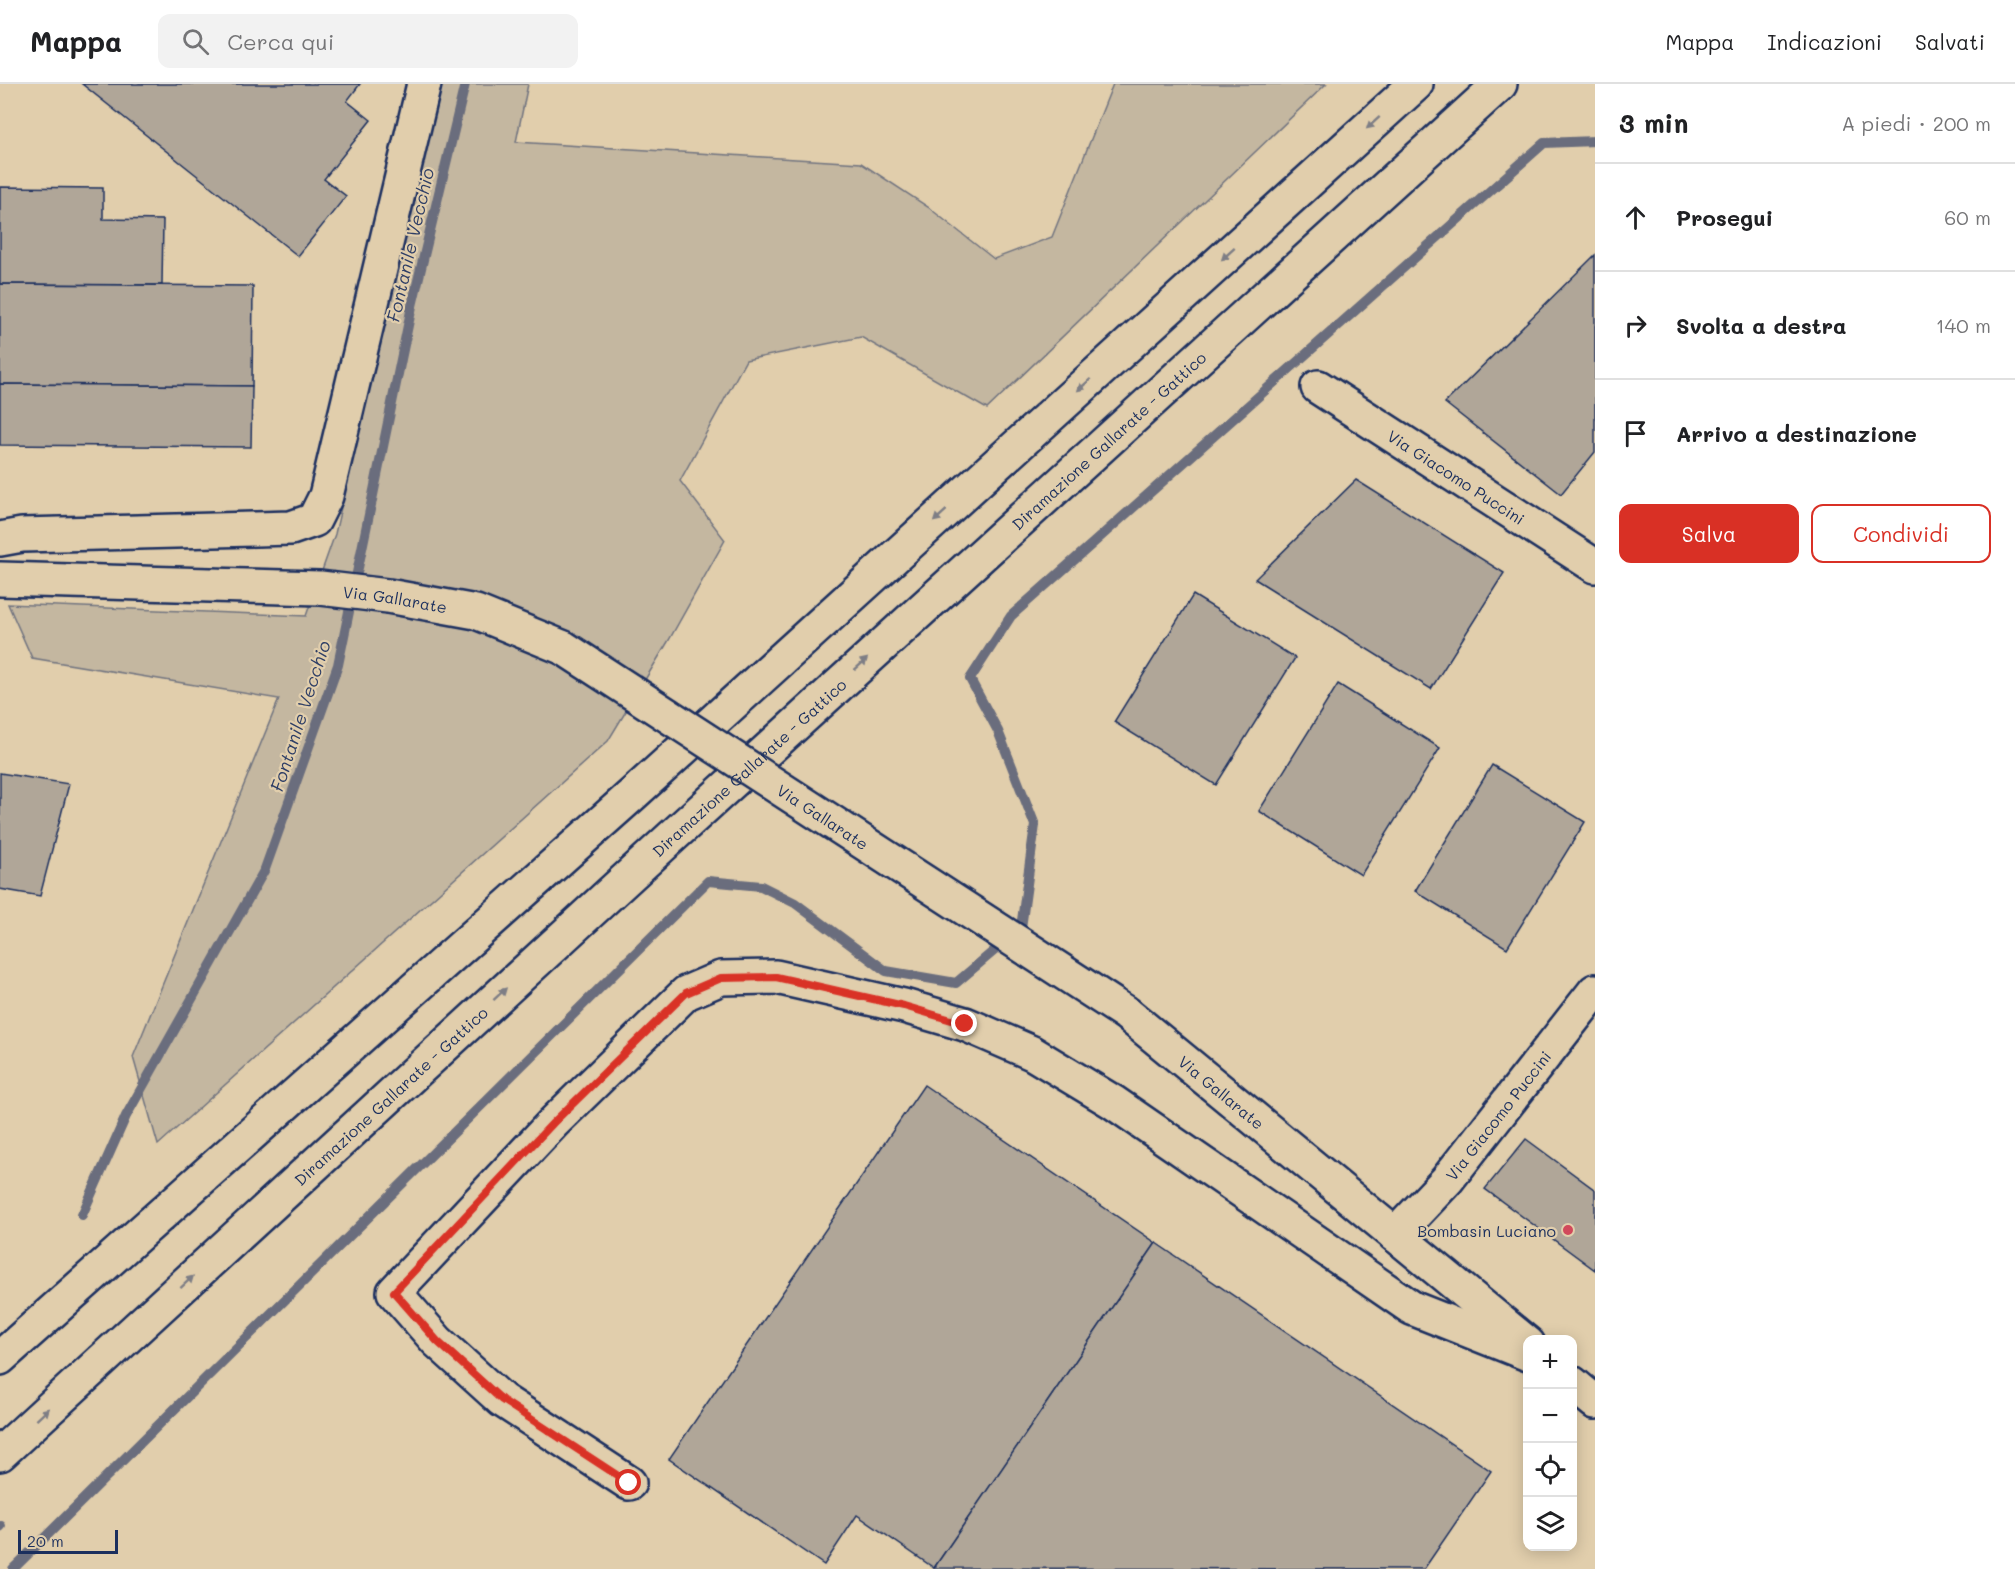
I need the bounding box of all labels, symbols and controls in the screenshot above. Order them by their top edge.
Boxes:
search box [158,14,578,68]
text: Mappa [30,23,122,59]
icon: search [179,25,212,58]
text: Cerca qui [227,27,334,56]
text: Mappa [1666,28,1734,55]
text: Indicazioni [1767,28,1882,55]
text: Salvati [1915,28,1985,55]
text: 3 min [1619,106,1688,140]
text: A piedi · 200 m [1841,110,1991,136]
one-way arrow [1366,116,1381,129]
water label: Fontanile Vecchio [381,165,439,324]
icon: ahead [1619,201,1652,234]
text: Prosegui [1676,203,1773,232]
text: 60 m [1944,204,1991,230]
one-way arrow [1221,247,1236,261]
icon: right [1619,309,1652,342]
text: Svolta a destra [1676,311,1846,340]
text: 140 m [1936,312,1991,338]
street label: Diramazione Gallarate - Gattico [1007,346,1210,534]
one-way arrow [1077,378,1092,391]
icon: arrive [1619,417,1652,450]
text: Arrivo a destinazione [1676,419,1917,448]
street label: Via Giacomo Puccini [1384,424,1529,529]
button: Salva [1619,504,1799,563]
button: Condividi [1811,504,1991,563]
one-way arrow [932,509,947,523]
street label: Via Gallarate [342,580,449,617]
water label: Fontanile Vecchio [264,637,336,795]
one-way arrow [854,657,869,671]
street label: Diramazione Gallarate - Gattico [647,673,850,861]
street label: Via Gallarate [773,779,873,854]
one-way arrow [493,987,508,1001]
street label: Diramazione Gallarate - Gattico [289,1001,492,1190]
route end [951,1010,977,1036]
street label: Via Giacomo Puccini [1440,1046,1555,1184]
street label: Via Gallarate [1174,1050,1269,1133]
place label: Bombasin Luciano [1417,1220,1556,1241]
marker: Bombasin Luciano [1561,1223,1575,1237]
one-way arrow [179,1276,193,1290]
map controls [1523,1335,1577,1551]
button: + [1523,1335,1577,1389]
button: − [1523,1389,1577,1443]
one-way arrow [35,1408,50,1421]
button: locate [1523,1443,1577,1497]
route start [615,1469,641,1495]
button: layers [1523,1497,1577,1551]
scale bar [18,1527,118,1554]
text: 20 m [27,1530,64,1551]

